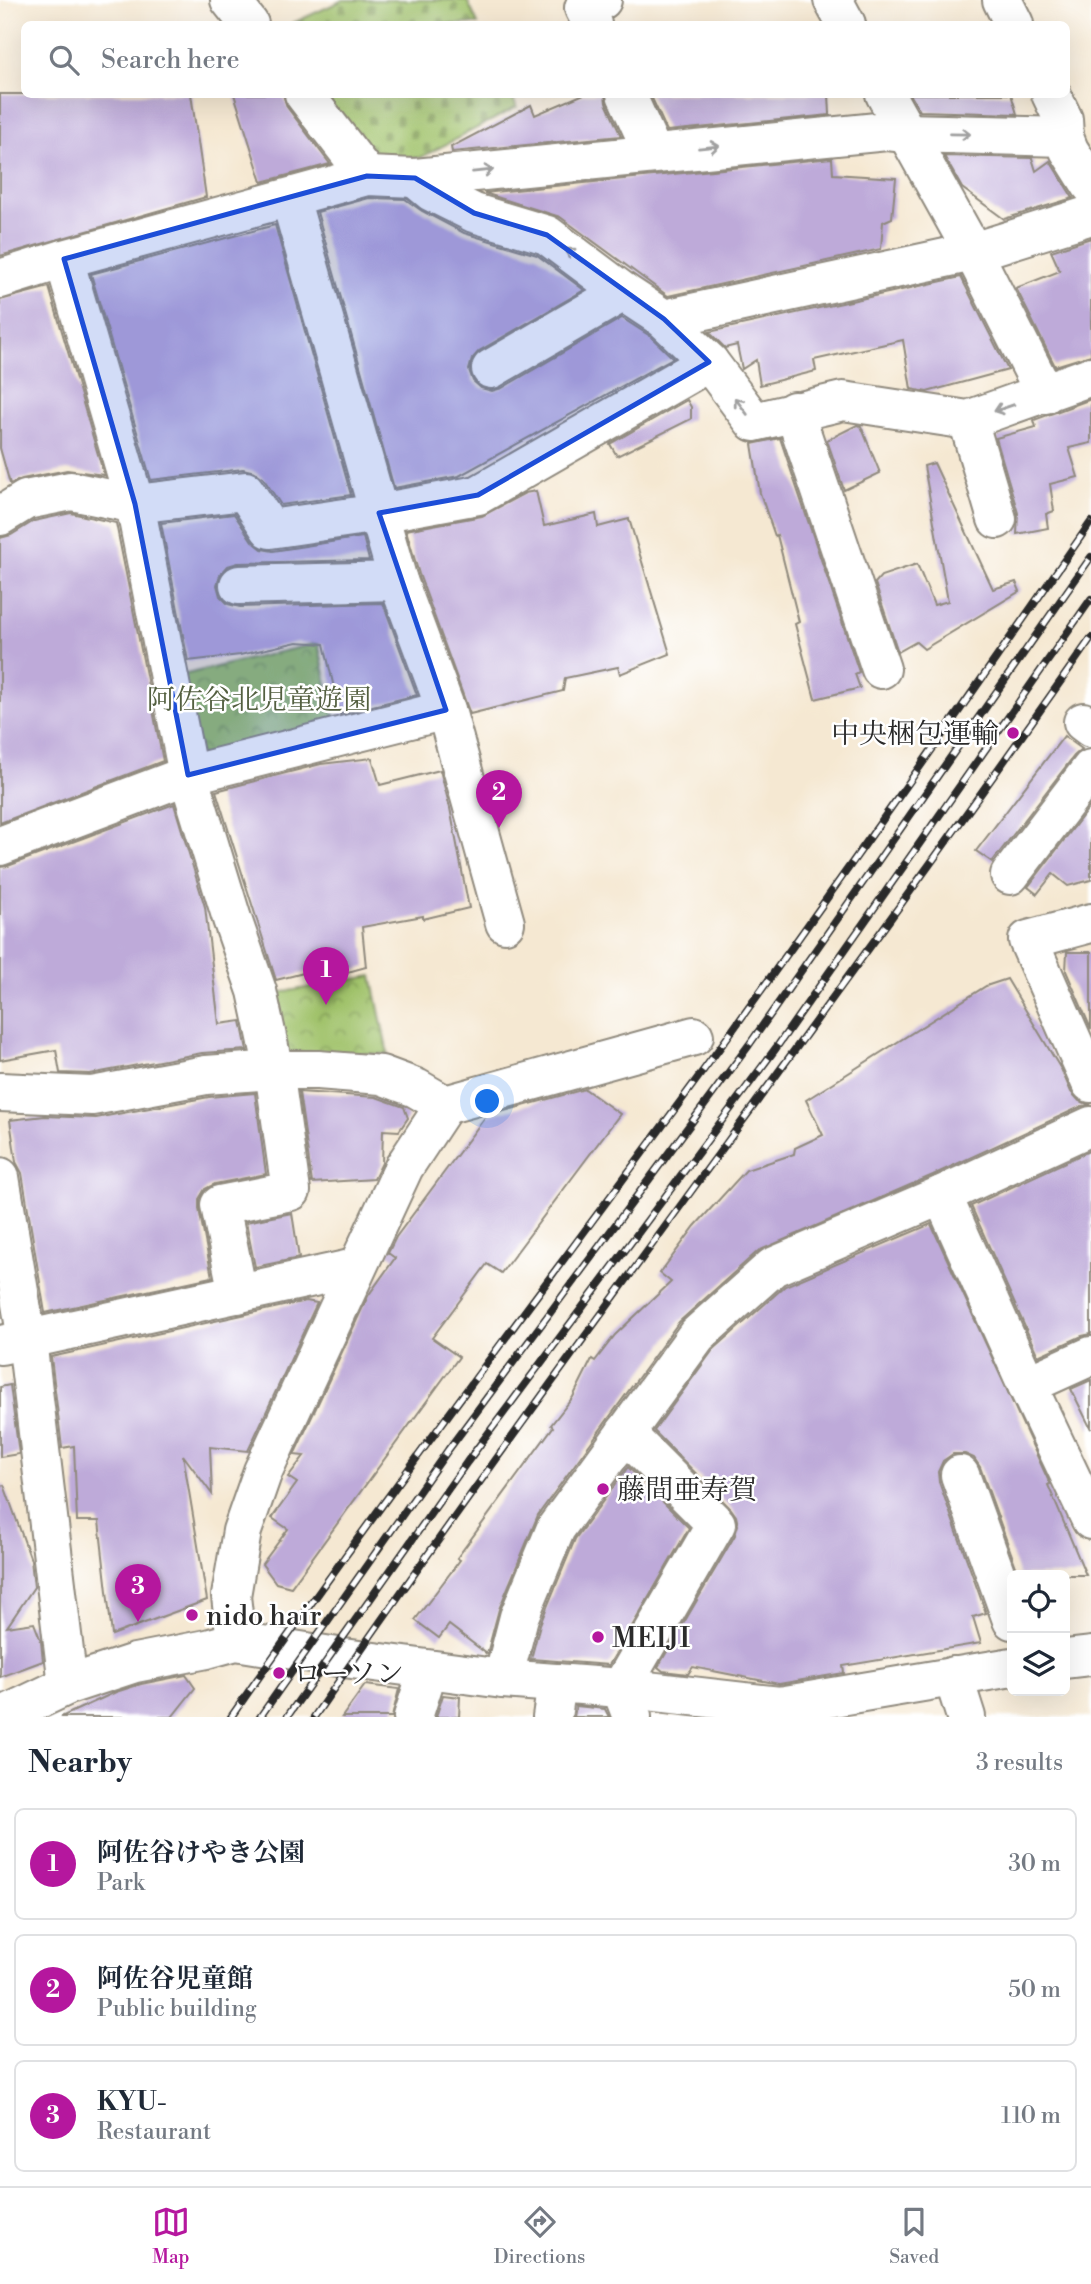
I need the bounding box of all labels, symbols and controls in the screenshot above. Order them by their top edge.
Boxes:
search box [21,21,1070,98]
icon: search [45,41,83,79]
text: Search here [101,44,240,76]
one-way arrow [949,127,972,141]
one-way arrow [697,140,720,153]
one-way arrow [471,164,494,177]
one-way arrow [565,247,584,262]
one-way arrow [734,397,749,415]
one-way arrow [993,403,1015,415]
park label: 阿佐谷北児童遊園 [147,683,371,718]
place label: 中央梱包運輸 [831,717,999,752]
marker: 中央梱包運輸 [1005,725,1021,741]
pin: 2 [476,770,522,828]
pin: 1 [303,947,349,1005]
your location [470,1084,504,1118]
place label: 藤間亜寿賀 [617,1473,757,1508]
marker: 藤間亜寿賀 [595,1481,611,1497]
pin: 3 [115,1564,161,1622]
map controls [1007,1570,1070,1696]
button: locate [1007,1570,1070,1633]
place label: nido hair [206,1599,322,1634]
marker: nido hair [184,1607,200,1623]
place label: MEIJI [612,1621,691,1656]
marker: MEIJI [590,1629,606,1645]
button: layers [1007,1633,1070,1696]
place label: ローソン [293,1657,404,1692]
marker: ローソン [271,1665,287,1681]
text: Nearby [28,1744,132,1782]
text: 3 results [976,1749,1063,1777]
text: 阿佐谷けやき公園 [97,1837,305,1869]
text: 1 [47,1850,59,1878]
text: 30 m [1008,1850,1061,1878]
text: Park [97,1869,145,1897]
text: 阿佐谷児童館 [97,1963,253,1995]
text: 2 [46,1976,60,2004]
text: 50 m [1008,1976,1061,2004]
text: Public building [97,1995,257,2023]
text: KYU- [97,2086,167,2118]
text: 3 [46,2102,60,2130]
text: 110 m [1001,2102,1061,2130]
text: Restaurant [97,2118,211,2146]
tab: Map [152,2203,190,2269]
tab: Directions [494,2203,585,2269]
tab: Saved [889,2203,939,2269]

